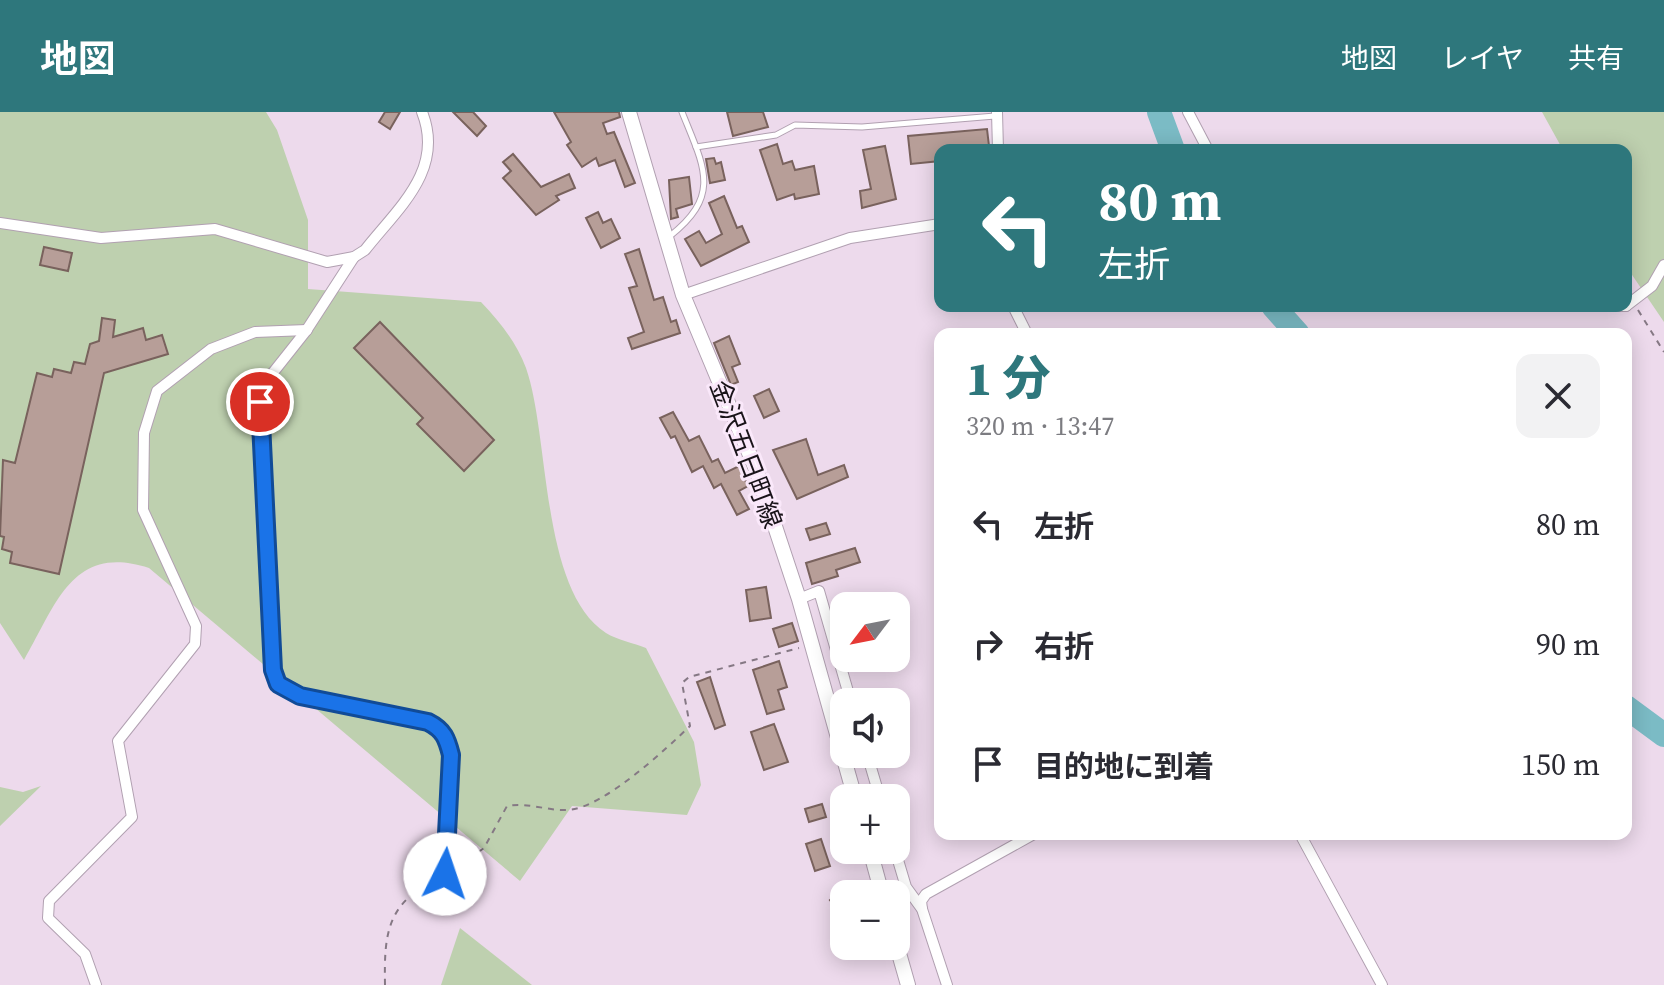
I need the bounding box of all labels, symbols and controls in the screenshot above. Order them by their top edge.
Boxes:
text: 地図 [40,33,116,85]
text: 地図 [1341,39,1397,77]
text: レイヤ [1441,39,1524,77]
text: 共有 [1568,39,1624,77]
text: 80 m [1098,162,1221,239]
icon: left [966,176,1070,280]
text: 左折 [1098,240,1170,289]
text: 1 分 [966,345,1051,411]
button: close [1516,354,1600,438]
pin [226,368,294,436]
street label: 金沢五日町線 [701,375,791,533]
icon: arrive [238,380,282,424]
text: 320 m · 13:47 [966,408,1114,444]
icon: left [966,502,1010,546]
text: 80 m [1536,504,1600,545]
text: 左折 [1034,506,1094,547]
north arrow [830,592,910,672]
map controls [830,592,910,960]
icon: right [966,622,1010,666]
text: 90 m [1536,624,1600,665]
text: 右折 [1034,626,1094,667]
button: sound [830,688,910,768]
icon: arrive [966,742,1010,786]
text: 150 m [1521,744,1600,785]
text: 目的地に到着 [1034,746,1214,787]
button: + [830,784,910,864]
position arrow [403,832,487,916]
button: − [830,880,910,960]

